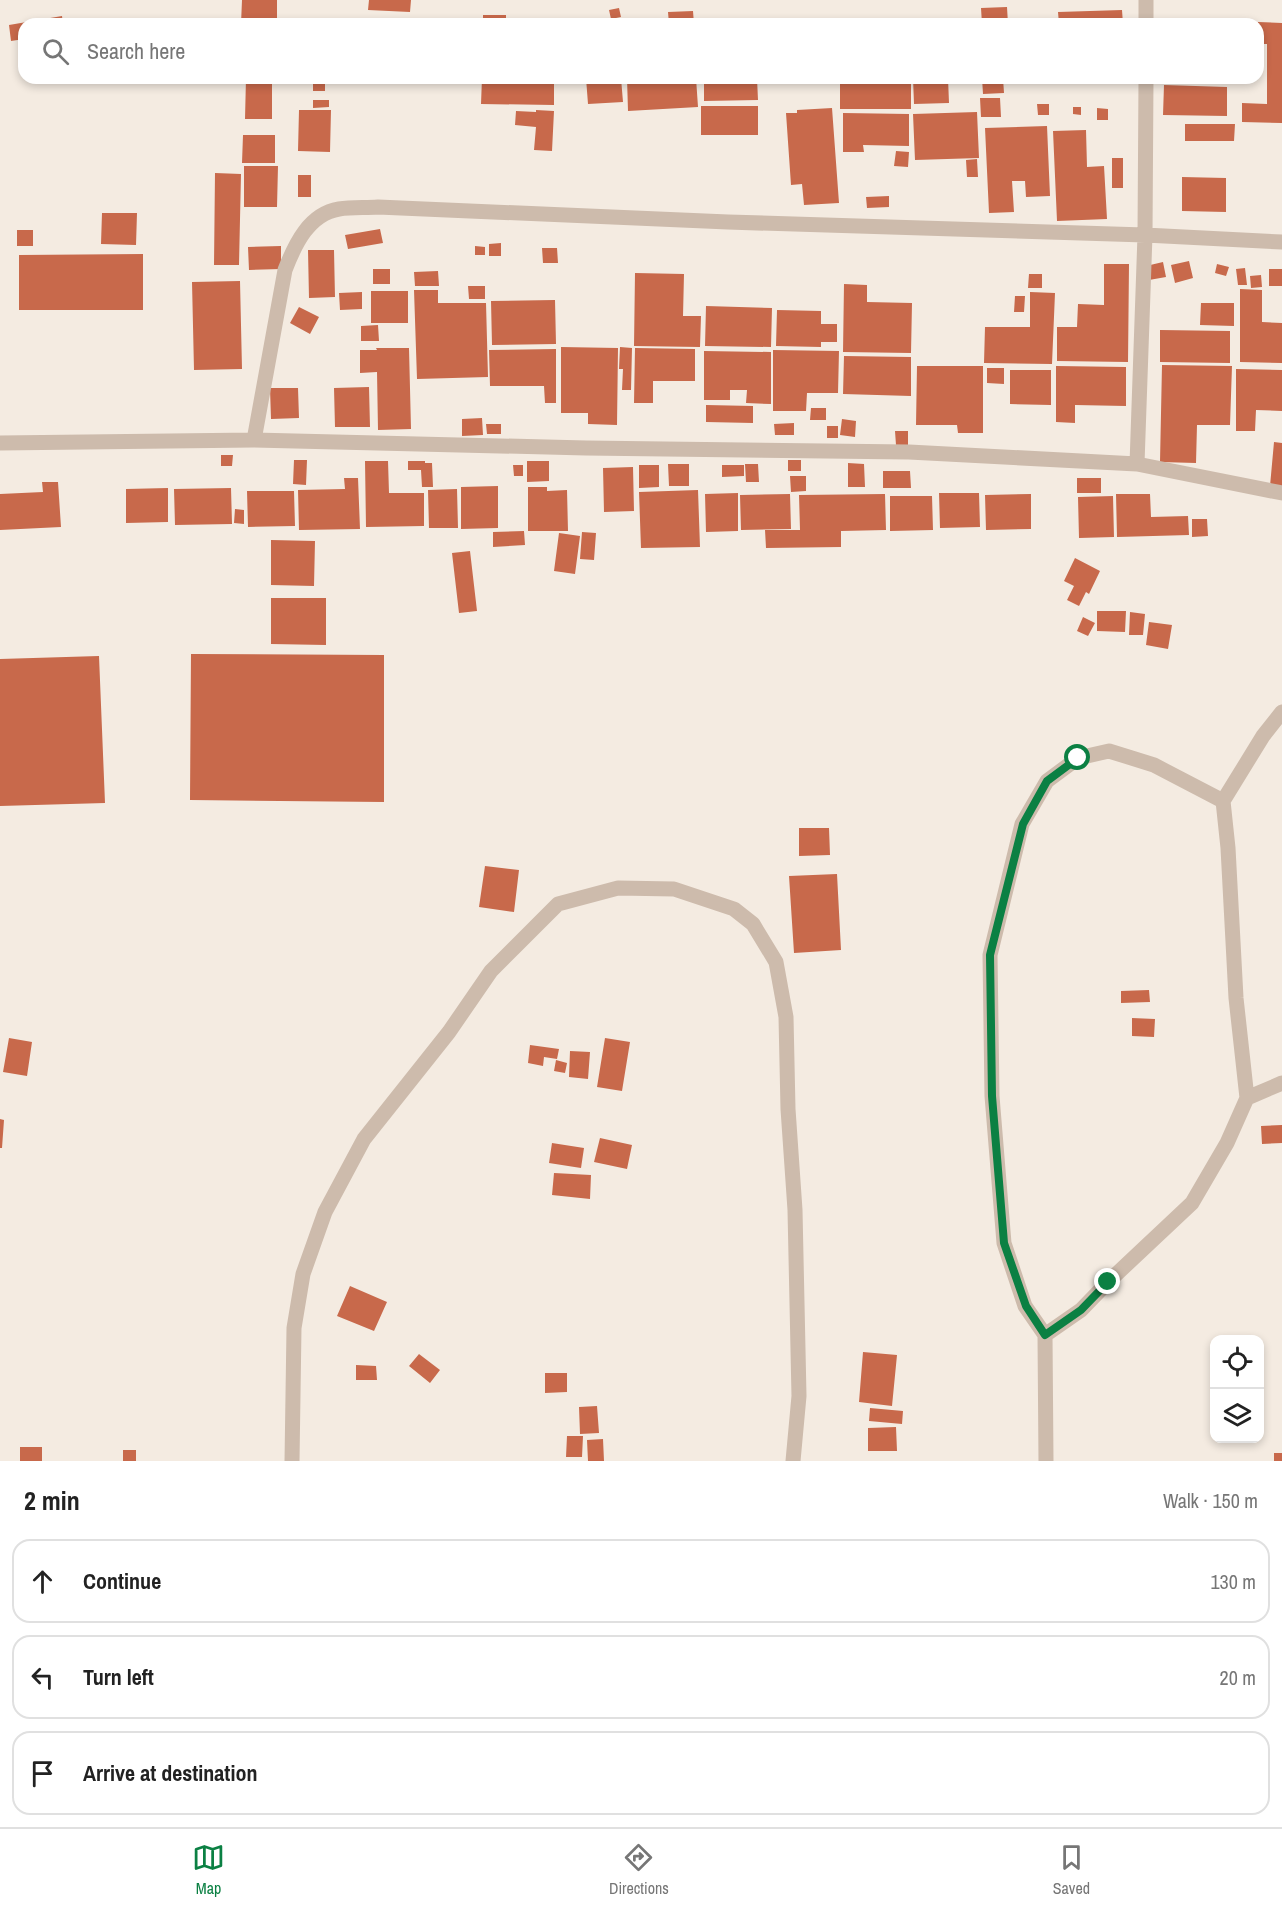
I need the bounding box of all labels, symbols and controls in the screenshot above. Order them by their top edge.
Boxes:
search box [18,18,1264,84]
icon: search [39,35,72,68]
text: Search here [87,36,185,66]
route start [1064,744,1090,770]
route end [1094,1268,1120,1294]
map controls [1210,1335,1264,1443]
button: locate [1210,1335,1264,1389]
button: layers [1210,1389,1264,1443]
text: 2 min [24,1483,80,1518]
text: Walk · 150 m [1163,1487,1258,1514]
icon: ahead [26,1565,59,1598]
text: Continue [83,1566,161,1596]
text: 130 m [1210,1568,1256,1595]
icon: left [26,1661,59,1694]
text: Turn left [83,1662,154,1692]
text: 20 m [1220,1664,1256,1691]
icon: arrive [26,1757,59,1790]
text: Arrive at destination [83,1758,257,1788]
tab: Map [192,1841,225,1899]
tab: Directions [609,1841,669,1899]
tab: Saved [1053,1841,1090,1899]

